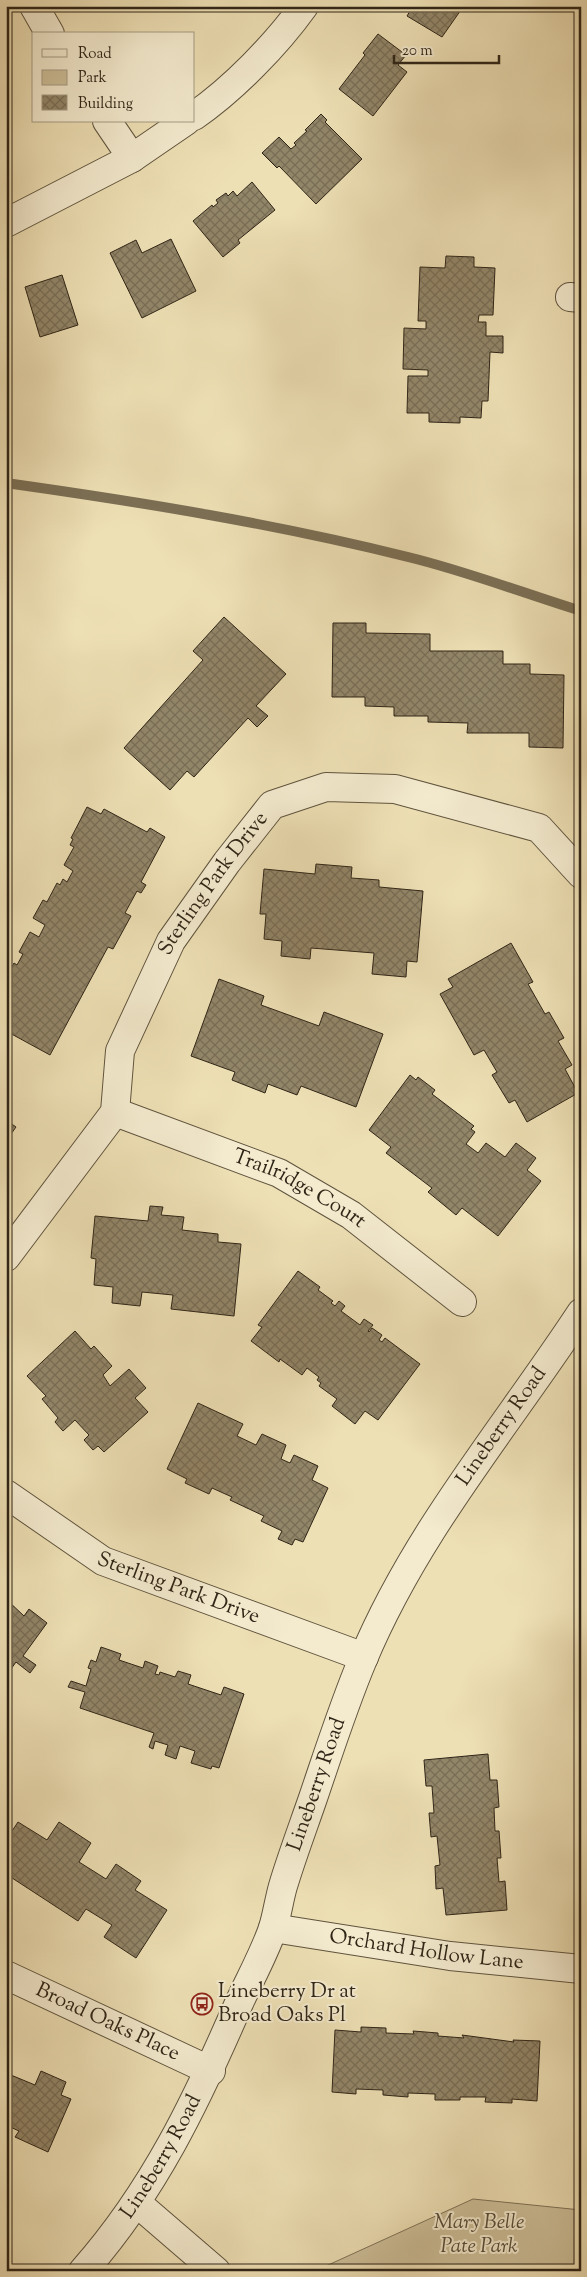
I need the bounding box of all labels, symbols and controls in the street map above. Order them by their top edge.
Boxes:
legend [32,32,195,122]
scale bar [394,32,500,64]
text: 20 m [402,41,433,62]
text: Road [78,44,112,65]
text: Park [78,68,107,89]
text: Building [78,94,133,115]
street label: Sterling Park Drive [151,806,276,960]
street label: Trailridge Court [228,1142,372,1236]
street label: Lineberry Road [449,1361,555,1492]
street label: Sterling Park Drive [93,1545,264,1632]
street label: Lineberry Road [280,1714,354,1856]
street label: Orchard Hollow Lane [327,1922,525,1978]
street label: Broad Oaks Place [30,1976,185,2069]
place label: Lineberry Dr at Broad Oaks Pl [218,1977,356,2031]
bus stop icon: Lineberry Dr at Broad Oaks Pl [190,1992,214,2016]
street label: Lineberry Road [114,2090,210,2225]
park label: Mary Belle Pate Park [434,2208,524,2262]

